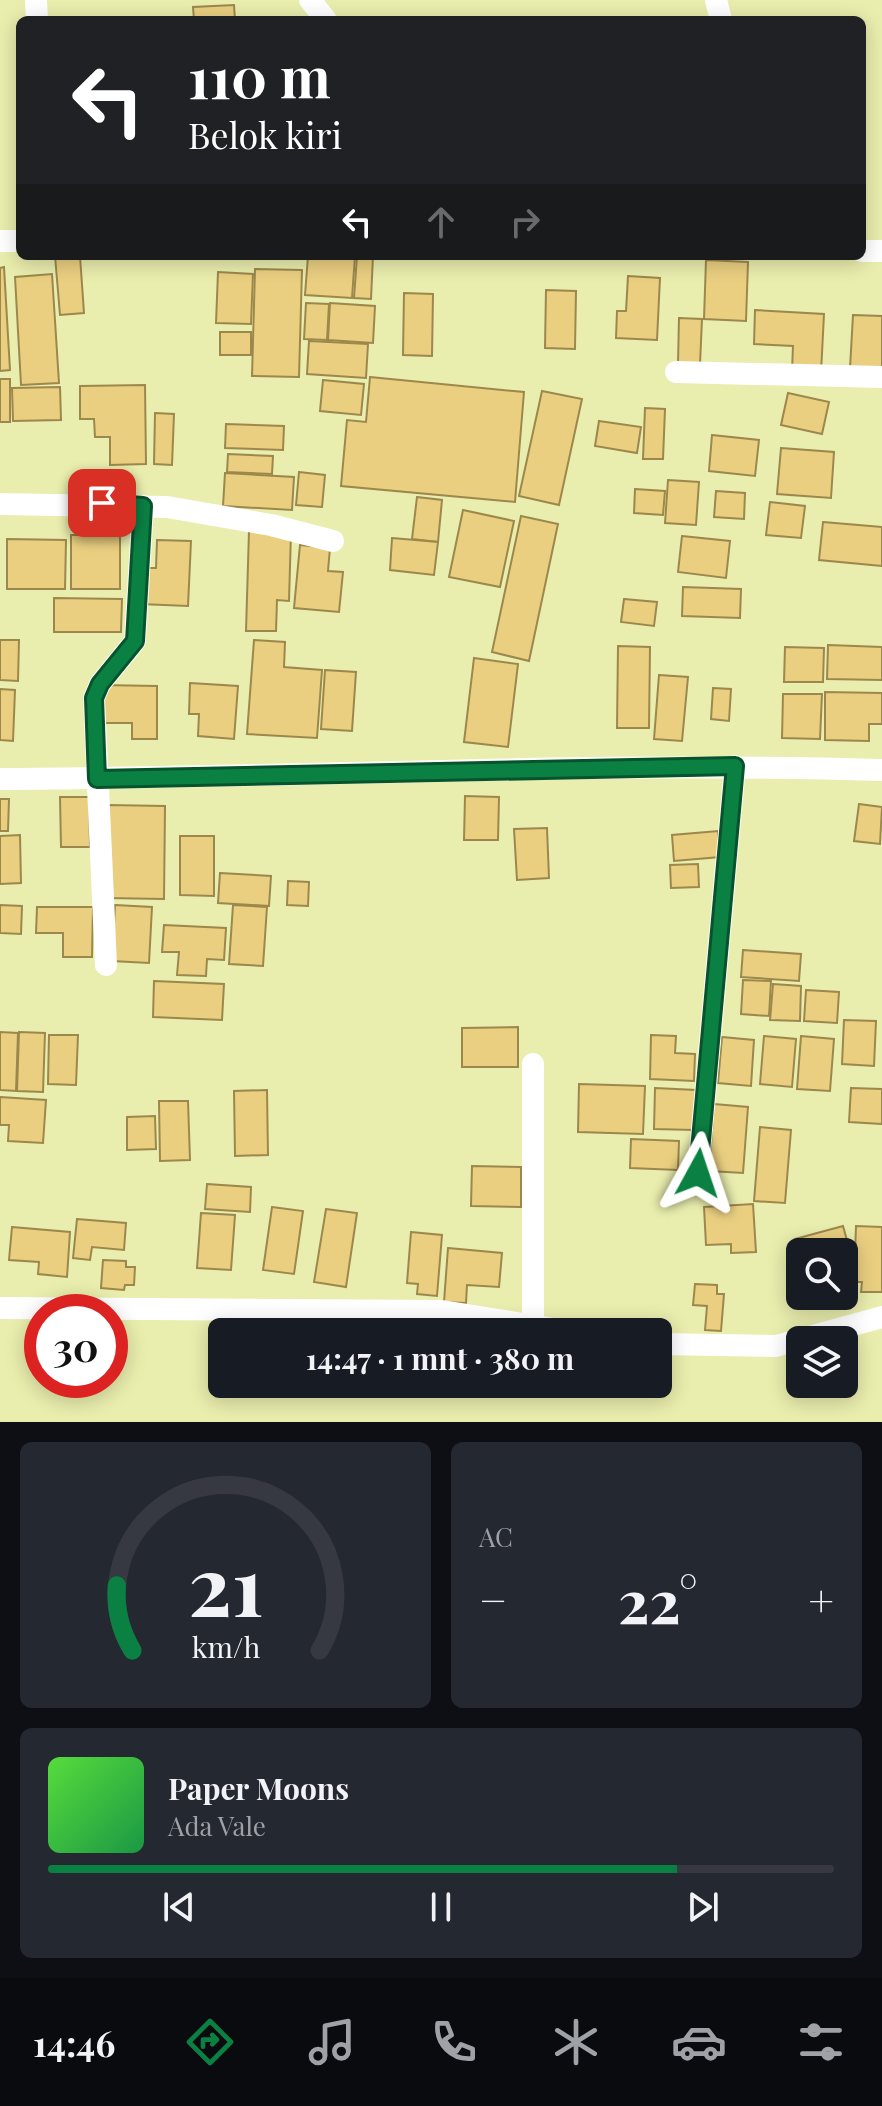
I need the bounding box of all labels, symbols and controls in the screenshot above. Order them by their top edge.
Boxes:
text: 110 m [188,38,331,113]
icon: left [56,48,160,152]
text: Belok kiri [188,110,342,158]
icon: left [335,200,379,244]
icon: ahead [419,200,463,244]
icon: right [503,200,547,244]
pin [68,469,136,537]
icon: arrive [80,481,124,525]
position arrow [656,1131,740,1215]
map controls [786,1238,858,1398]
button: search [786,1238,858,1310]
speed limit sign: 30 [24,1294,128,1398]
button: layers [786,1326,858,1398]
text: 14:47 · 1 mnt · 380 m [306,1338,574,1378]
text: AC [479,1519,513,1554]
text: 21 [188,1527,263,1638]
text: 22° [618,1559,698,1639]
text: − [479,1569,507,1628]
text: + [808,1569,834,1628]
text: km/h [191,1627,260,1665]
text: Paper Moons [168,1768,349,1808]
text: Ada Vale [168,1808,266,1843]
icon: previous [157,1885,201,1929]
icon: pause [419,1885,463,1929]
icon: next [681,1885,725,1929]
icon: directions [182,2014,238,2070]
icon: music [304,2014,360,2070]
icon: phone [426,2014,482,2070]
icon: climate [548,2014,604,2070]
icon: car [671,2014,727,2070]
icon: filters [793,2014,849,2070]
text: 14:46 [33,2018,116,2066]

